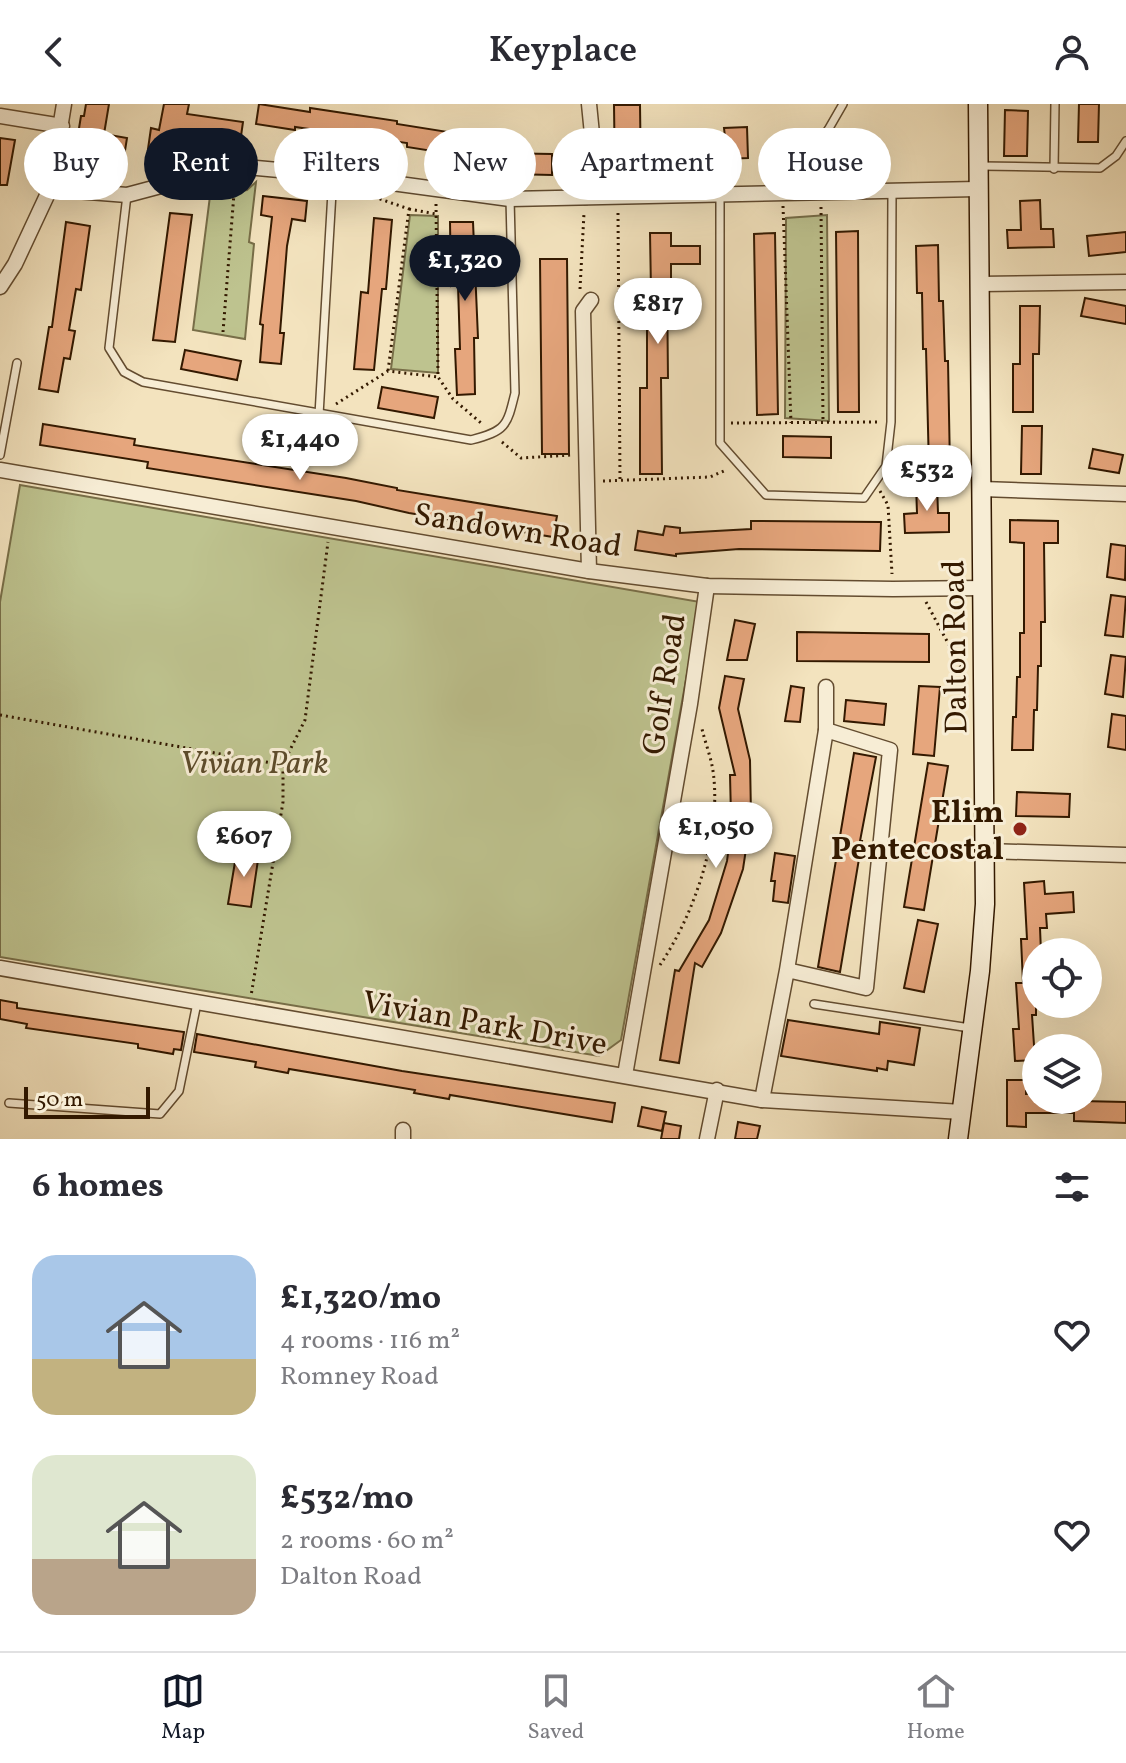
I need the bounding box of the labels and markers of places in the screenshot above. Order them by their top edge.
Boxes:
pin: £1,320 [400,235,530,303]
pin: £817 [611,278,705,346]
pin: £1,440 [235,414,365,482]
pin: £532 [880,445,974,513]
place label: Elim Pentecostal [831,792,1004,873]
pin: £1,050 [651,802,781,870]
pin: £607 [197,811,291,879]
marker: Elim Pentecostal [1011,820,1029,838]

